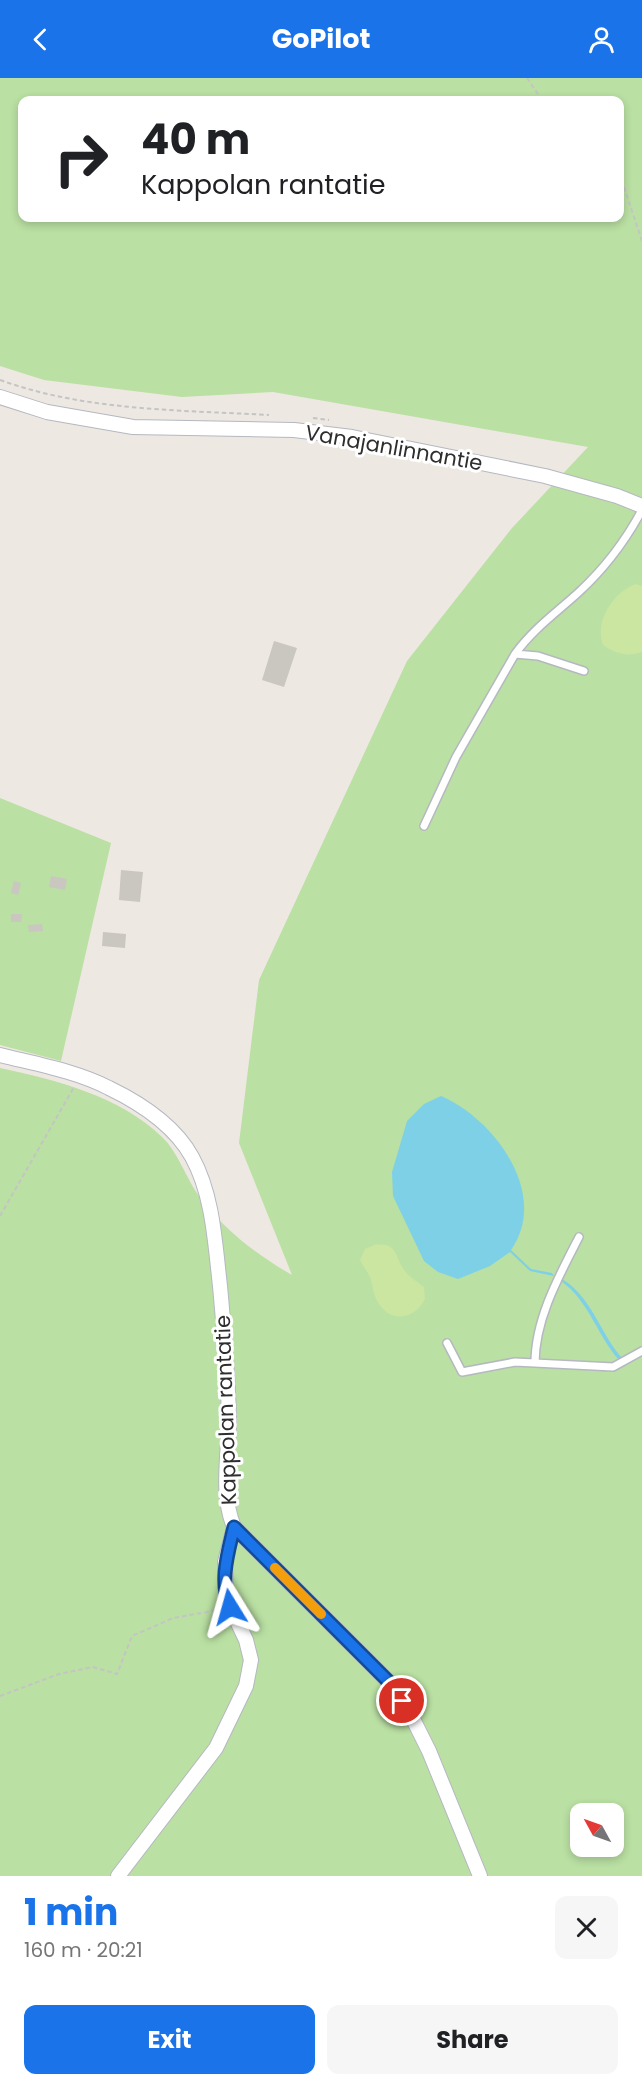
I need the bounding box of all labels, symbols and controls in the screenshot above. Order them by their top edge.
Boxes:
text: GoPilot [272,20,370,57]
icon: back [24,23,57,56]
icon: person [585,23,618,56]
text: 40 m [141,110,250,169]
icon: right [42,120,120,198]
text: Kappolan rantatie [141,166,386,203]
street label: Vanajanlinnantie [303,418,485,477]
street label: Kappolan rantatie [208,1314,243,1506]
position arrow [198,1575,262,1639]
pin [376,1675,427,1726]
icon: arrive [385,1684,418,1717]
north arrow [570,1803,624,1857]
map controls [570,1803,624,1857]
text: 1 min [24,1887,118,1938]
button: close [555,1896,618,1959]
text: 160 m · 20:21 [24,1936,143,1964]
button: Exit [24,2005,315,2074]
button: Share [327,2005,618,2074]

